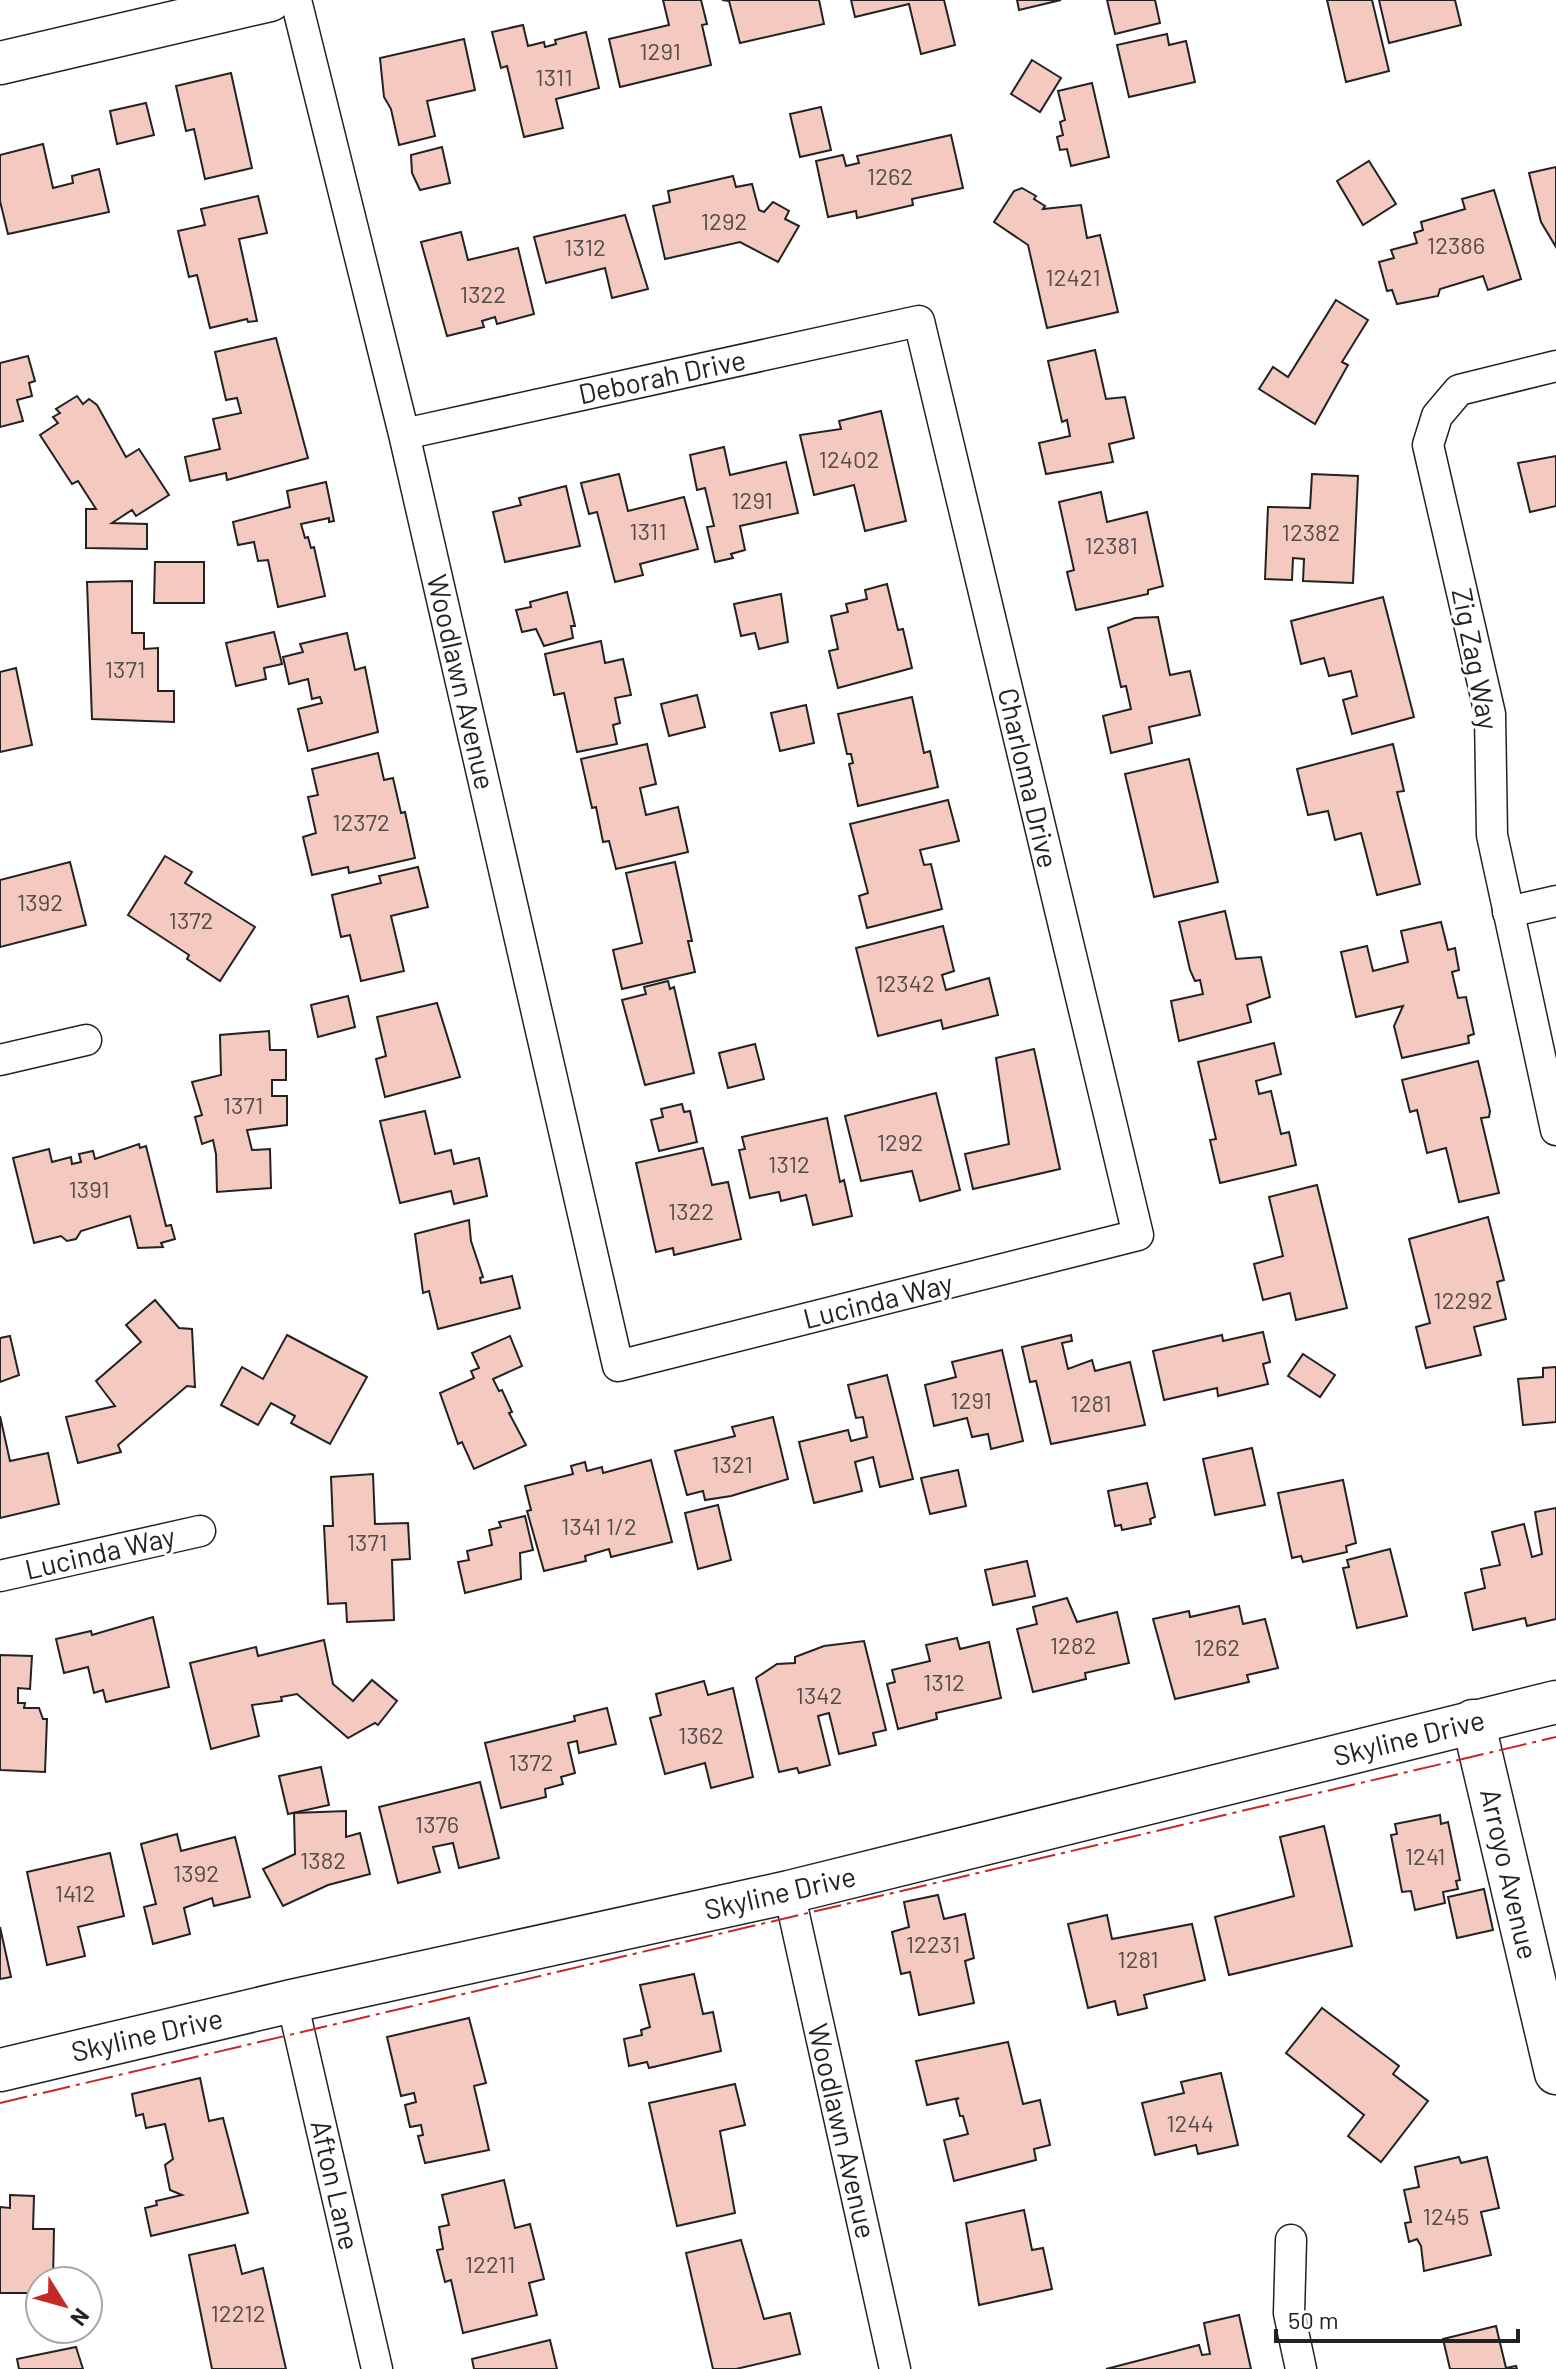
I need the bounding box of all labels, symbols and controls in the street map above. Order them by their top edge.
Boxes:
house number: 1291 [639,36,681,65]
house number: 1311 [535,62,573,91]
house number: 1262 [867,161,913,190]
house number: 1292 [701,206,747,235]
house number: 12386 [1427,230,1485,259]
house number: 1312 [564,232,606,261]
house number: 12421 [1045,262,1101,291]
house number: 1322 [460,279,506,308]
street label: Deborah Drive [575,342,749,410]
house number: 12402 [819,444,879,473]
house number: 1291 [731,485,773,514]
house number: 1311 [629,516,667,545]
house number: 12382 [1282,517,1340,546]
house number: 12381 [1084,530,1138,559]
street label: Woodlawn Avenue [421,571,503,793]
street label: Zig Zag Way [1446,585,1506,733]
house number: 1371 [105,654,145,683]
street label: Charloma Drive [992,684,1066,871]
house number: 12372 [332,807,390,836]
house number: 1392 [17,887,63,916]
house number: 1372 [169,905,213,934]
house number: 12342 [875,968,935,997]
house number: 1371 [223,1090,263,1119]
house number: 1292 [877,1127,923,1156]
house number: 1312 [768,1149,810,1178]
house number: 1391 [68,1174,110,1203]
house number: 1322 [668,1196,714,1225]
street label: Lucinda Way [799,1265,956,1335]
house number: 12292 [1433,1285,1493,1314]
house number: 1291 [950,1385,992,1414]
house number: 1281 [1070,1388,1112,1417]
house number: 1321 [711,1449,753,1478]
house number: 1341 1/2 [561,1511,637,1540]
street label: Lucinda Way [21,1518,178,1586]
house number: 1371 [347,1527,387,1556]
house number: 1282 [1050,1630,1096,1659]
house number: 1262 [1194,1632,1240,1661]
house number: 1312 [923,1667,965,1696]
house number: 1342 [796,1680,842,1709]
street label: Skyline Drive [1330,1702,1488,1772]
house number: 1362 [678,1720,724,1749]
house number: 1372 [509,1747,553,1776]
street label: Arroyo Avenue [1474,1785,1546,1962]
house number: 1376 [415,1809,459,1838]
house number: 1241 [1405,1841,1445,1870]
house number: 1382 [300,1845,346,1874]
house number: 1392 [173,1858,219,1887]
street label: Skyline Drive [701,1858,859,1926]
house number: 1412 [55,1878,95,1907]
house number: 12231 [906,1929,960,1958]
house number: 1281 [1117,1944,1159,1973]
street label: Skyline Drive [68,2000,226,2068]
street label: Woodlawn Avenue [802,2020,884,2242]
house number: 1244 [1166,2108,1214,2137]
street label: Afton Lane [305,2116,367,2253]
house number: 1245 [1423,2201,1469,2230]
house number: 12211 [465,2249,515,2278]
north arrow [24,2265,104,2345]
scale bar [1276,2293,1518,2343]
house number: 12212 [210,2298,266,2327]
text: N [66,2304,96,2331]
text: 50 m [1288,2305,1339,2334]

